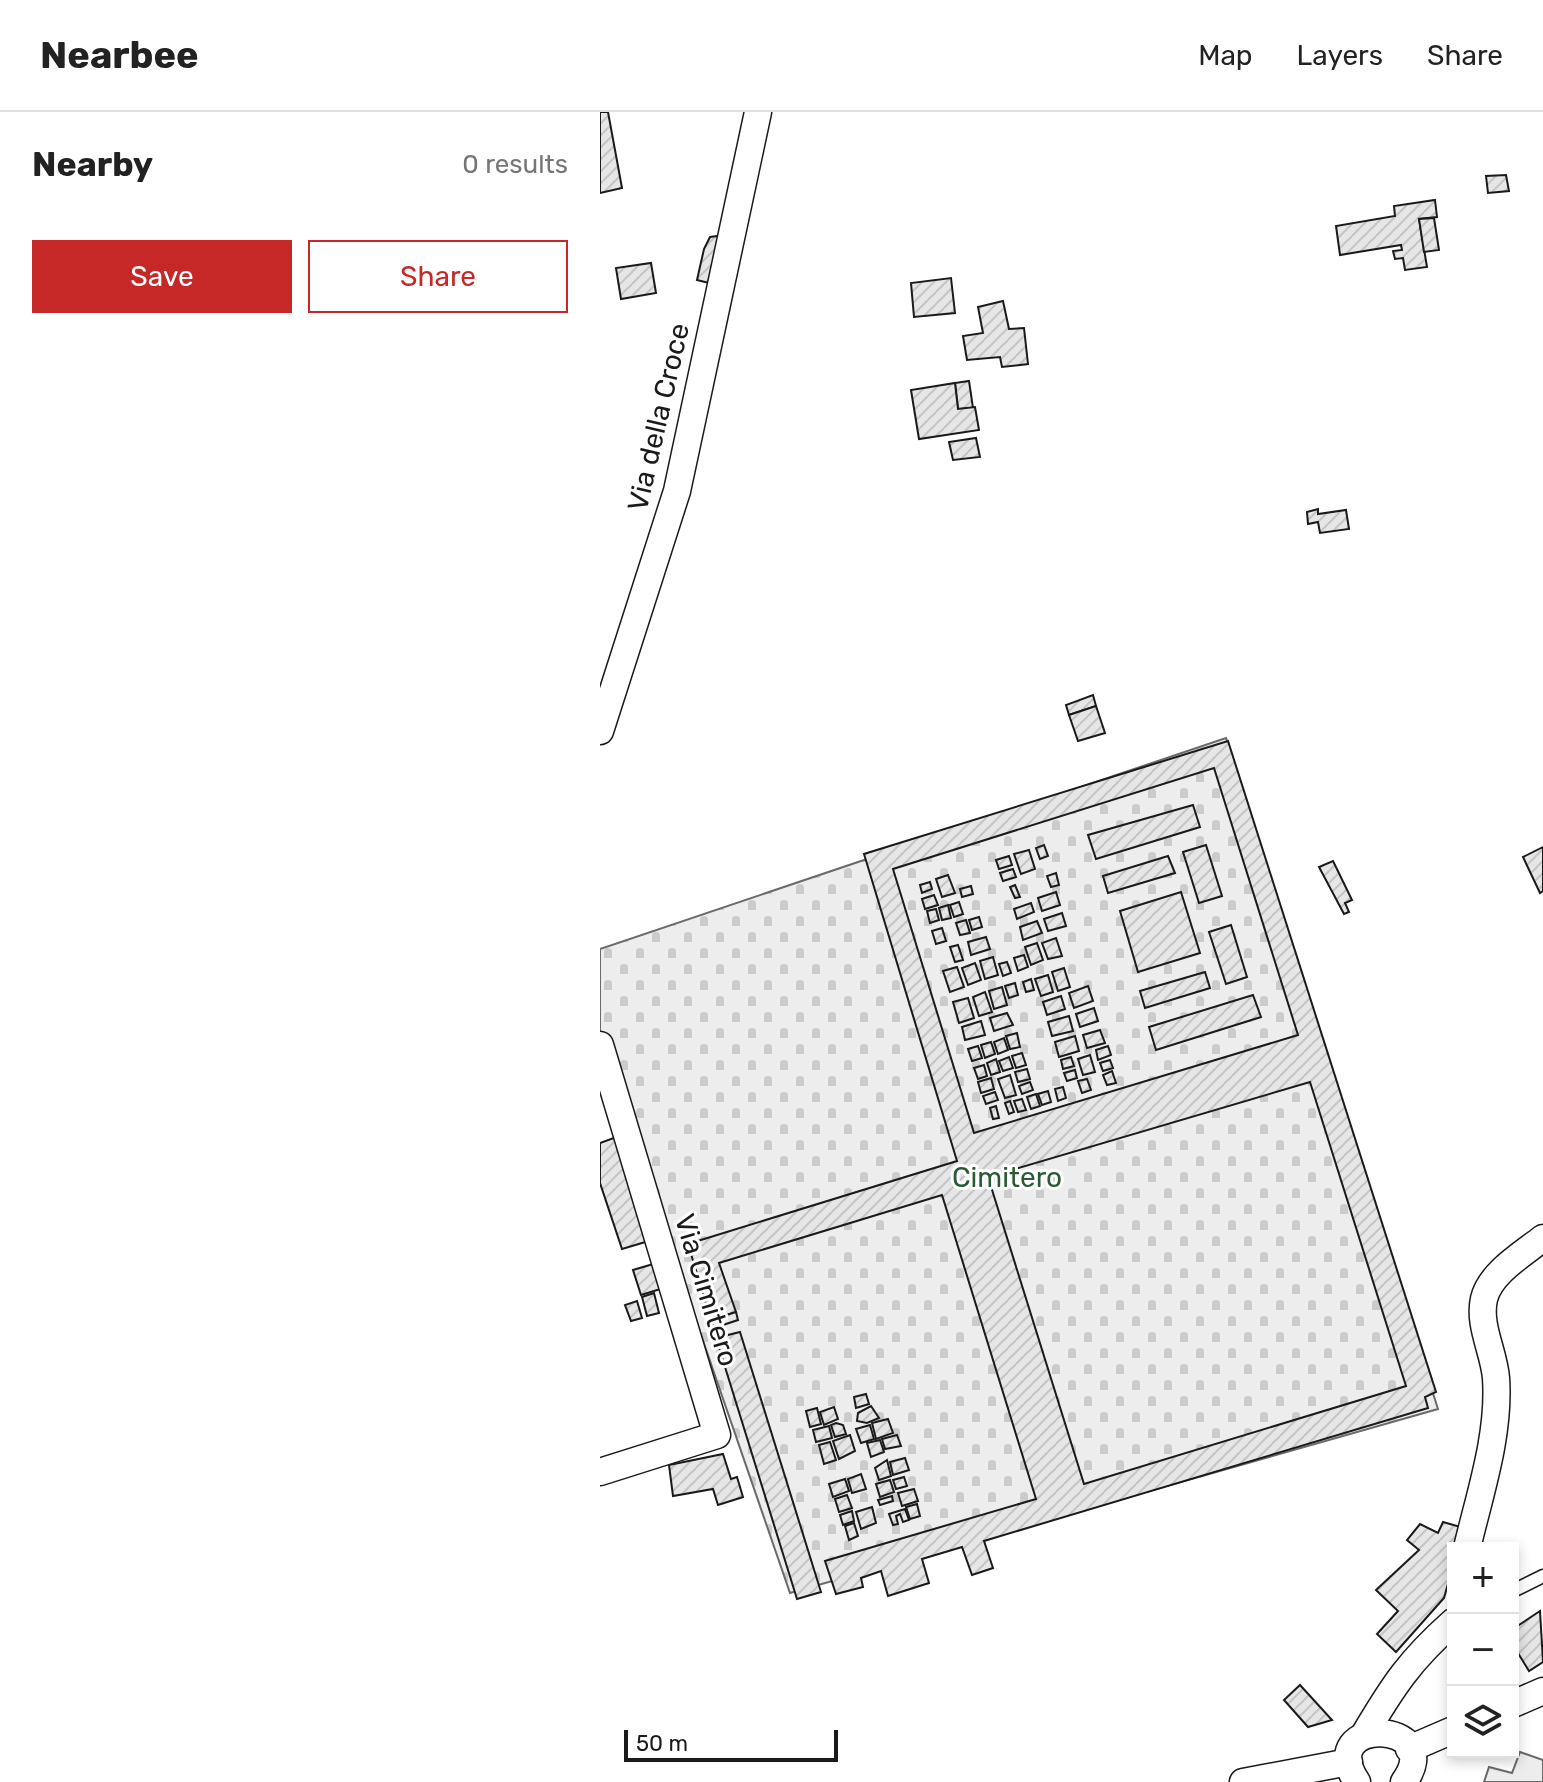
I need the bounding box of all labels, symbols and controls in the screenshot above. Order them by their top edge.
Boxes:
text: Nearbee [40,32,199,78]
text: Map [1198,39,1253,72]
text: Layers [1297,39,1383,72]
text: Share [1427,39,1503,72]
text: Nearby [32,144,153,185]
text: 0 results [462,149,568,180]
button: Save [32,240,292,313]
button: Share [308,240,568,313]
street label: Via della Croce [621,320,696,514]
park label: Cimitero [952,1161,1062,1194]
street label: Via Cimitero [668,1210,745,1370]
map controls [1447,1542,1519,1758]
button: + [1447,1542,1519,1614]
button: − [1447,1614,1519,1686]
button: layers [1447,1686,1519,1758]
scale bar [624,1726,838,1762]
text: 50 m [636,1730,688,1757]

